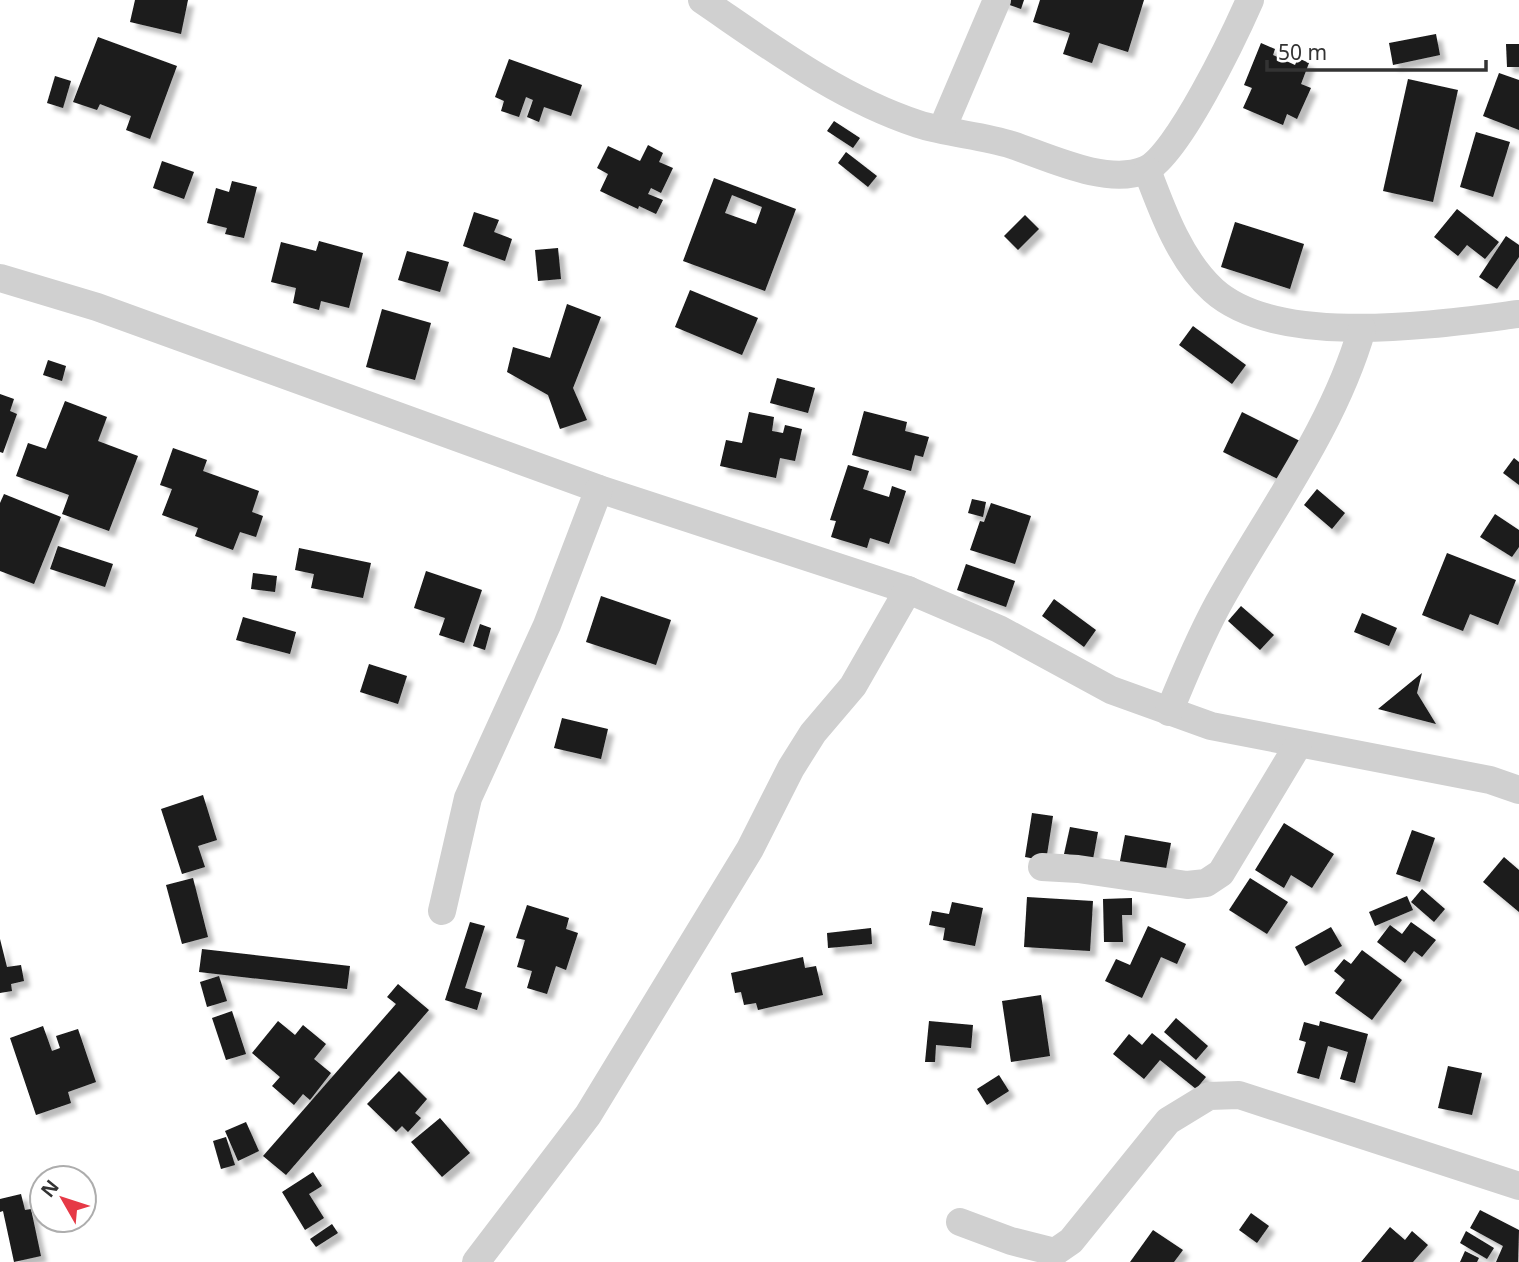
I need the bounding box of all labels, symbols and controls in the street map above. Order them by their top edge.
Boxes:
scale bar [1267,28,1486,72]
text: 50 m [1278,38,1327,66]
north arrow [28,1164,98,1234]
text: N [35,1174,65,1202]

